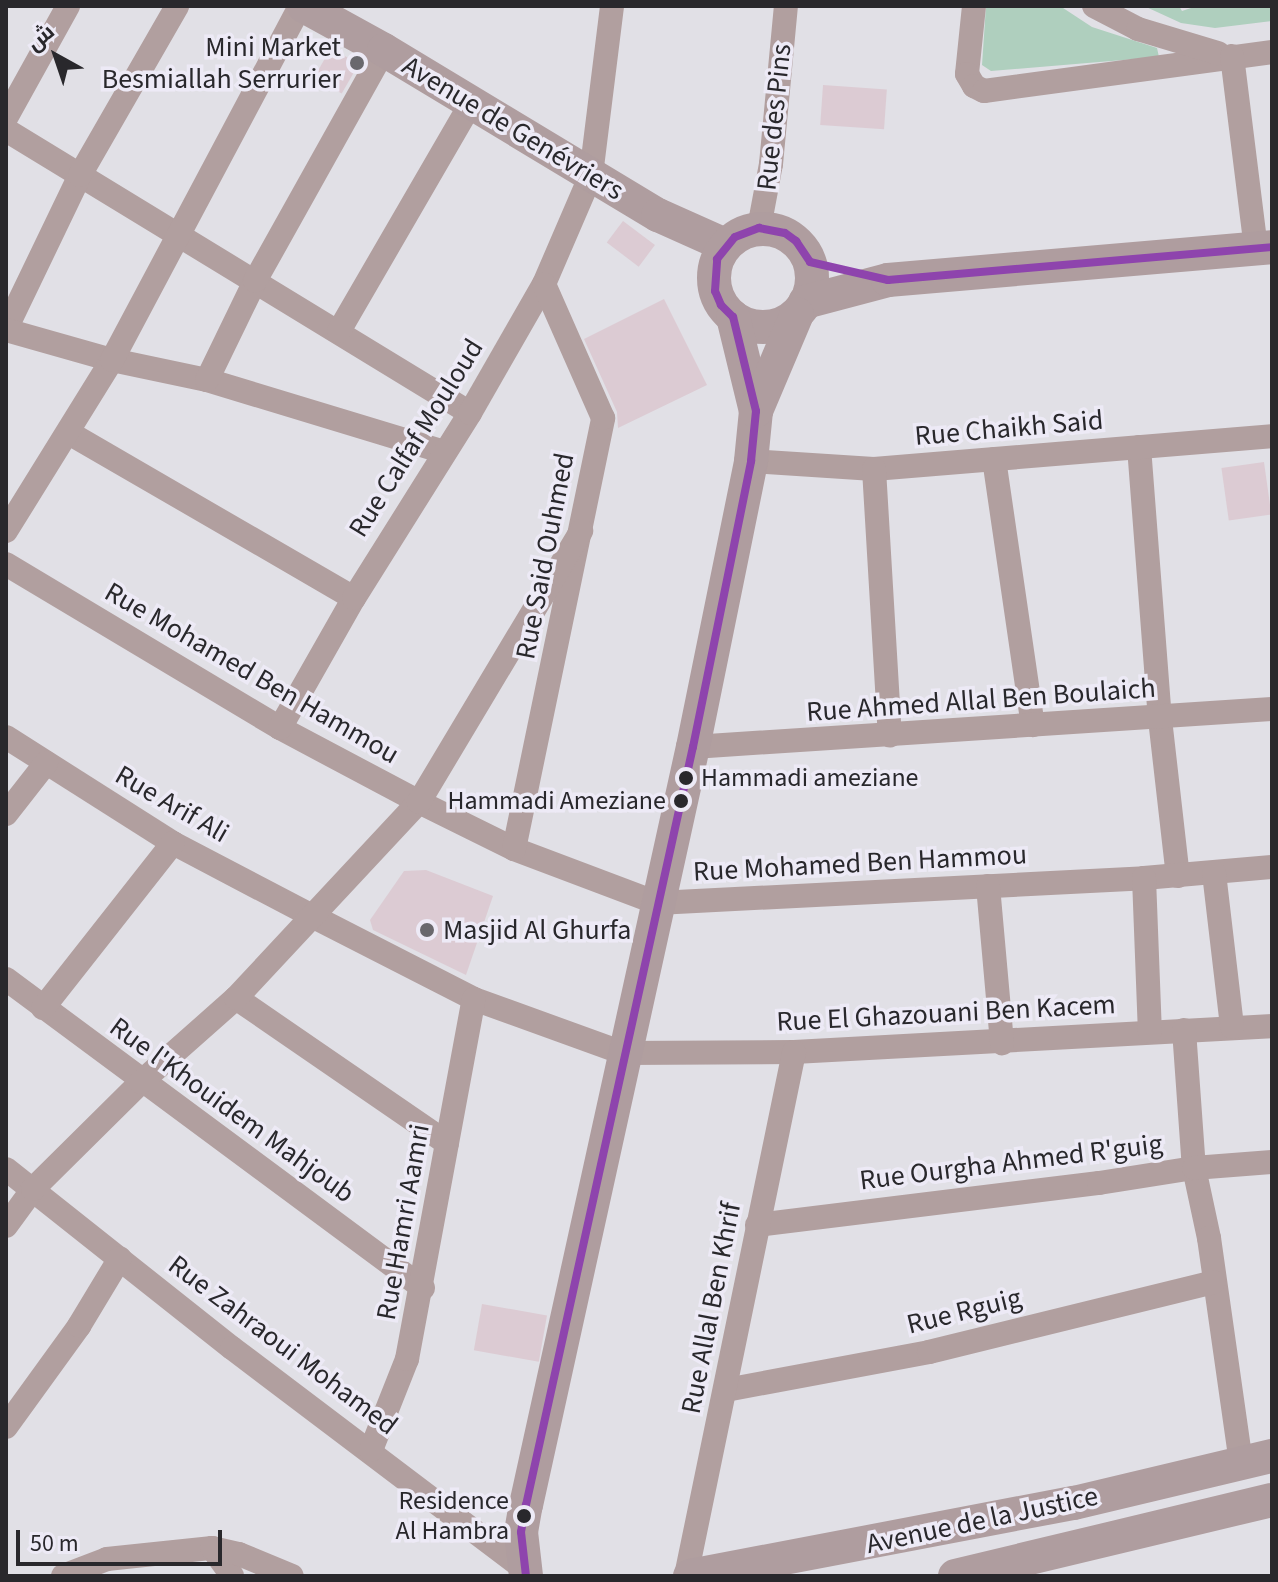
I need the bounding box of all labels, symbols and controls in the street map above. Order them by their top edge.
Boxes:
north arrow [16,16,96,96]
text: ش [19,16,62,59]
place label: Mini Market Besmiallah Serrurier [102,30,341,96]
street label: Rue des Pins [750,42,798,192]
street label: Avenue de Genévriers [396,49,630,207]
marker: Mini Market Besmiallah Serrurier [348,54,366,72]
street label: Rue Calfaf Mouloud [342,333,490,543]
street label: Rue Chaikh Said [913,403,1105,453]
street label: Rue Said Ouhmed [509,450,581,662]
street label: Rue Mohamed Ben Hammou [99,575,405,771]
street label: Rue Ahmed Allal Ben Boulaich [805,671,1157,729]
street label: Rue Arif Ali [109,758,235,850]
place label: Hammadi ameziane [701,762,919,794]
marker: Hammadi ameziane [678,770,694,786]
place label: Hammadi Ameziane [447,785,666,817]
marker: Hammadi Ameziane [673,793,689,809]
street label: Rue Mohamed Ben Hammou [692,837,1028,889]
place label: Masjid Al Ghurfa [443,913,631,947]
marker: Masjid Al Ghurfa [418,921,436,939]
street label: Rue El Ghazouani Ben Kacem [776,987,1116,1039]
street label: Rue l'Khouidem Mahjoub [103,1010,361,1210]
street label: Rue Hamri Aamri [369,1121,437,1323]
street label: Rue Ourgha Ahmed R'guig [858,1127,1164,1197]
street label: Rue Allal Ben Khrif [674,1200,748,1416]
street label: Rue Zahraoui Mohamed [162,1248,404,1442]
street label: Rue Rguig [903,1281,1025,1341]
street label: Avenue de la Justice [863,1479,1101,1561]
place label: Residence Al Hambra [396,1485,509,1546]
marker: Residence Al Hambra [516,1508,532,1524]
scale bar [20,1514,226,1564]
text: 50 m [30,1526,79,1561]

